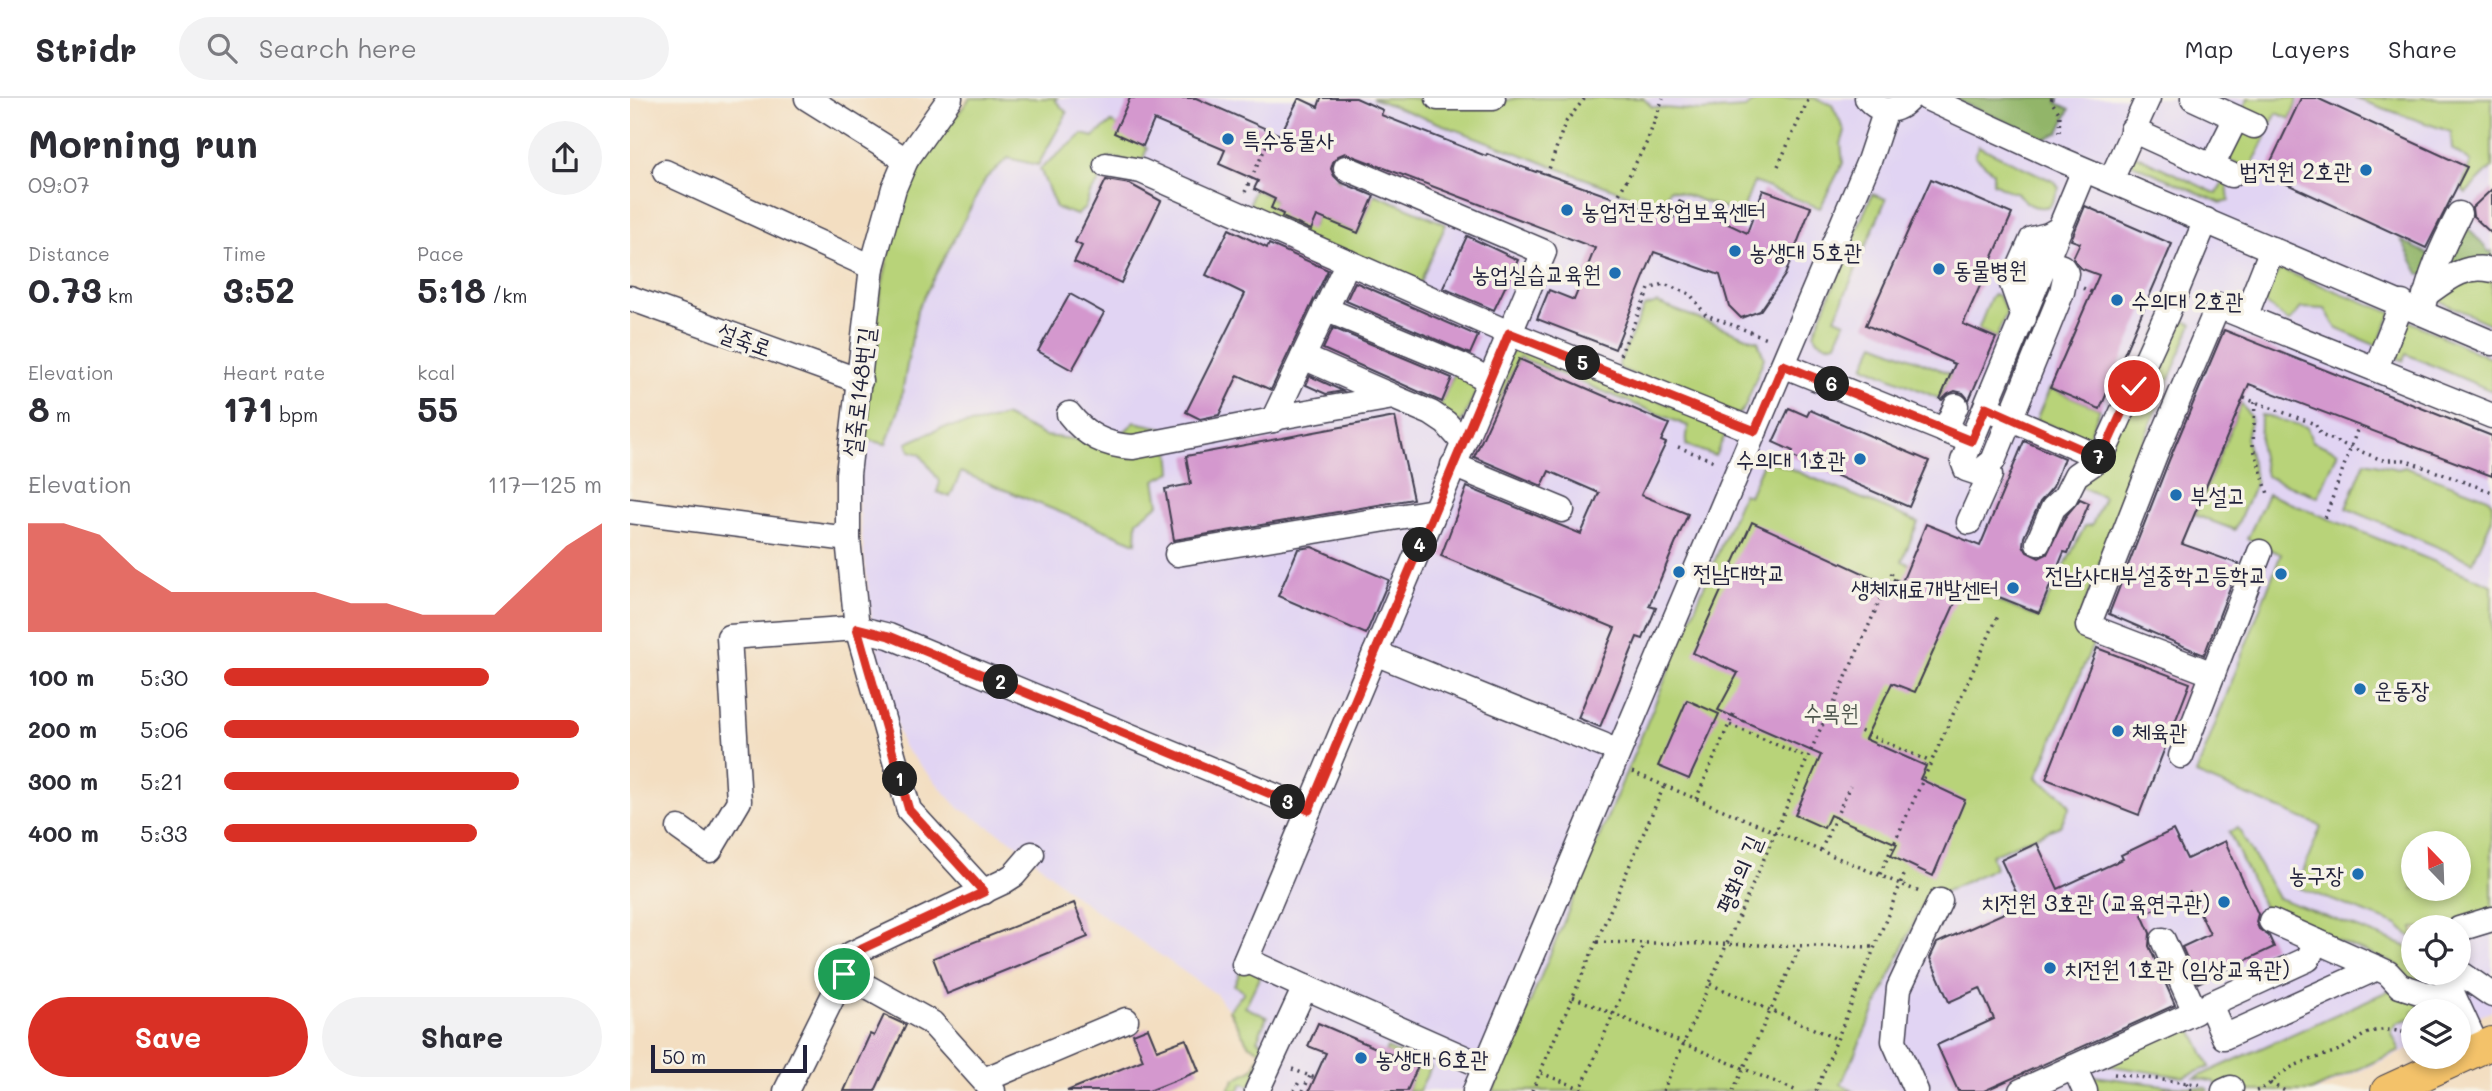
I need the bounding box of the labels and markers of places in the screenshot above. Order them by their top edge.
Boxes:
place label: 특수동물사 [1242,124,1335,154]
marker: 특수동물사 [1220,131,1236,147]
place label: 법전원 2호관 [2239,155,2352,185]
marker: 법전원 2호관 [2358,162,2374,178]
place label: 농업전문창업보육센터 [1581,195,1766,225]
marker: 농업전문창업보육센터 [1559,202,1575,218]
place label: 농생대 5호관 [1749,236,1862,266]
marker: 농생대 5호관 [1727,243,1743,259]
place label: 동물병원 [1953,254,2027,284]
place label: 농업실습교육원 [1471,258,1601,288]
marker: 동물병원 [1931,261,1947,277]
marker: 농업실습교육원 [1607,265,1623,281]
place label: 수의대 2호관 [2131,285,2244,315]
marker: 수의대 2호관 [2109,292,2125,308]
pin: 5 [1566,345,1600,380]
pin [2104,356,2164,416]
pin: 6 [1814,366,1850,402]
pin: 7 [2082,440,2116,474]
place label: 수의대 1호관 [1736,444,1846,474]
marker: 수의대 1호관 [1852,451,1868,467]
place label: 부설고 [2190,480,2246,510]
marker: 부설고 [2168,487,2184,503]
pin: 4 [1402,528,1438,562]
place label: 전남대학교 [1693,557,1786,587]
place label: 전남사대부설중학고등학교 [2045,559,2267,589]
marker: 전남대학교 [1671,564,1687,580]
marker: 전남사대부설중학고등학교 [2273,566,2289,582]
place label: 생체재료개발센터 [1851,573,1999,603]
marker: 생체재료개발센터 [2005,580,2021,596]
pin: 2 [984,664,1018,700]
place label: 운동장 [2374,674,2430,704]
marker: 운동장 [2352,681,2368,697]
place label: 체육관 [2132,716,2188,746]
marker: 체육관 [2110,723,2126,739]
pin: 1 [882,762,918,796]
pin: 3 [1270,784,1306,820]
place label: 농구장 [2288,859,2344,889]
marker: 농구장 [2350,866,2366,882]
place label: 치전원 3호관 (교육연구관) [1981,887,2210,917]
marker: 치전원 3호관 (교육연구관) [2216,894,2232,910]
pin [814,944,874,1004]
place label: 치전원 1호관 (임상교육관) [2064,953,2290,983]
marker: 치전원 1호관 (임상교육관) [2042,960,2058,976]
place label: 농생대 6호관 [1375,1043,1489,1073]
marker: 농생대 6호관 [1353,1050,1369,1066]

